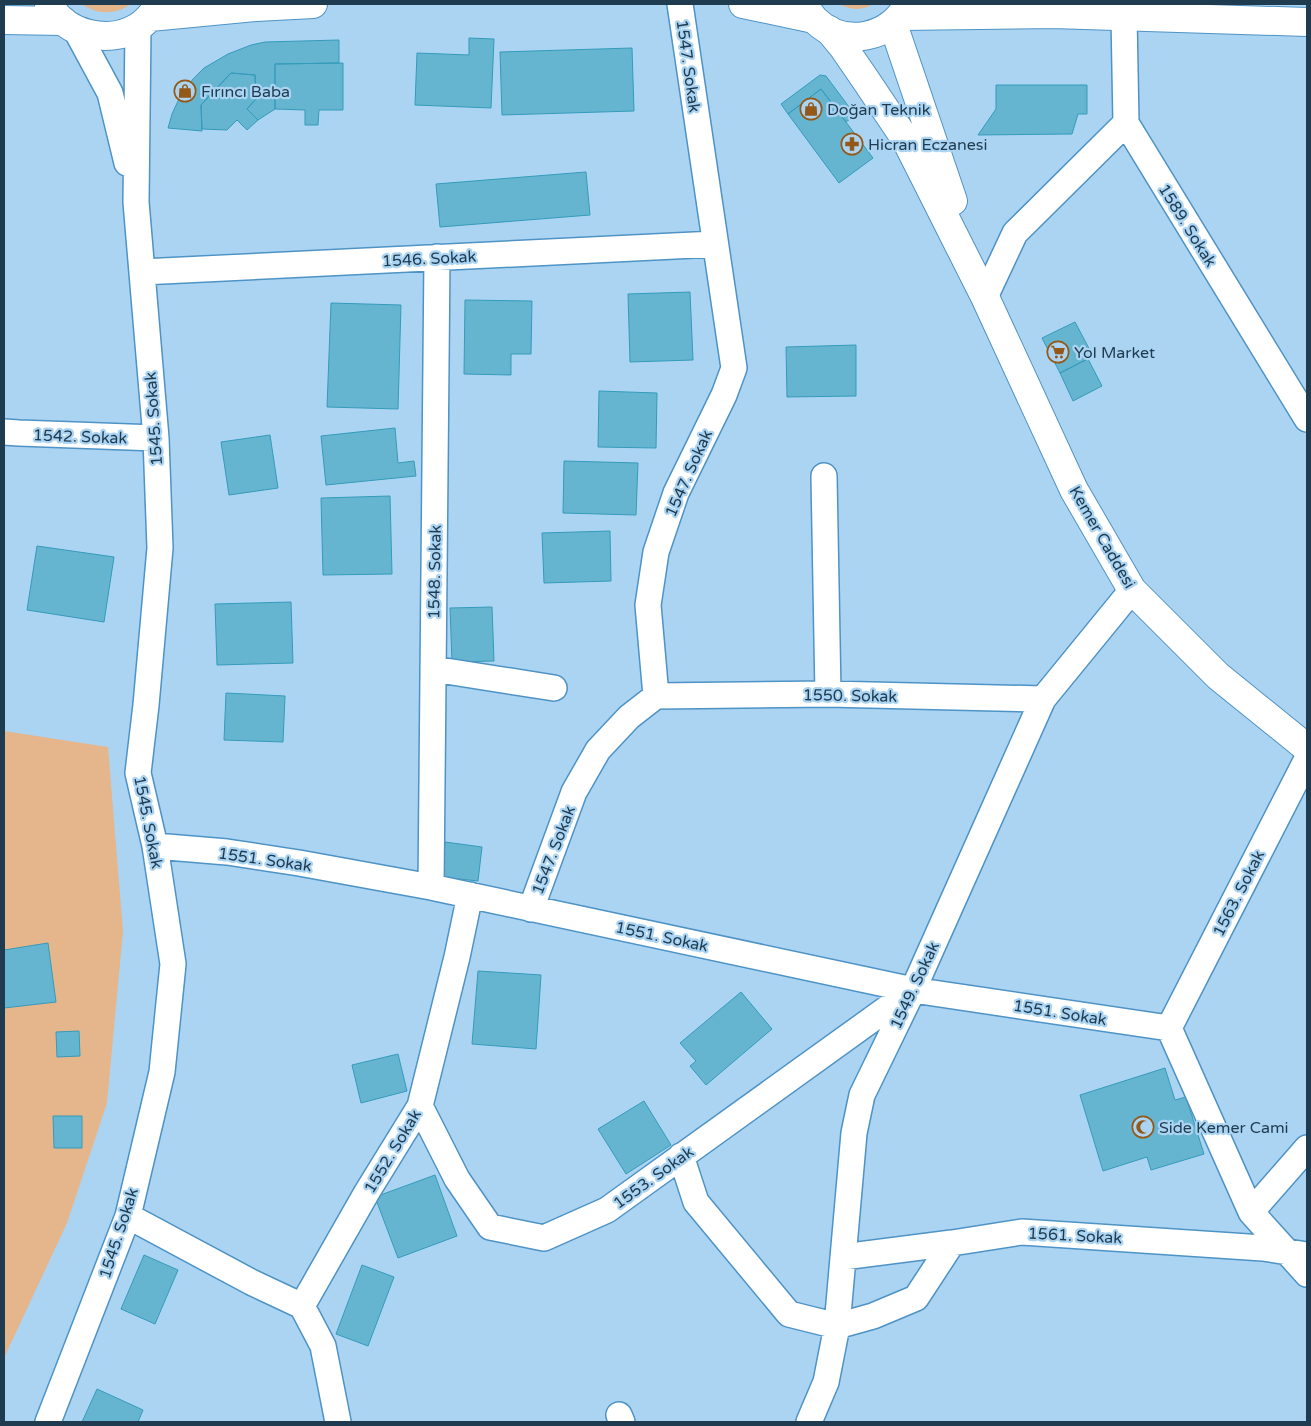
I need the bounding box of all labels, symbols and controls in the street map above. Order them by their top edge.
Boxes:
street label: 1547. Sokak [672,18,704,114]
shop icon: Fırıncı Baba [173,79,197,103]
place label: Fırıncı Baba [201,82,290,102]
shop icon: Doğan Teknik [799,97,823,121]
place label: Doğan Teknik [827,100,931,120]
pharmacy icon: Hicran Eczanesi [840,132,864,156]
place label: Hicran Eczanesi [868,135,987,155]
street label: 1589. Sokak [1154,180,1221,271]
street label: 1546. Sokak [381,247,477,271]
supermarket icon: Yol Market [1046,340,1070,364]
place label: Yol Market [1074,343,1155,363]
street label: 1545. Sokak [141,371,167,467]
street label: 1542. Sokak [32,425,128,449]
street label: 1547. Sokak [661,426,717,520]
street label: Kemer Caddesi [1065,483,1140,592]
street label: 1548. Sokak [424,524,446,619]
street label: 1550. Sokak [803,685,898,707]
street label: 1545. Sokak [129,774,167,871]
street label: 1547. Sokak [528,803,580,898]
street label: 1551. Sokak [217,844,313,876]
street label: 1563. Sokak [1209,847,1269,940]
street label: 1551. Sokak [614,917,710,957]
street label: 1549. Sokak [886,938,944,1032]
street label: 1551. Sokak [1012,996,1108,1030]
street label: 1552. Sokak [360,1106,426,1197]
mosque icon: Side Kemer Cami [1131,1115,1155,1139]
place label: Side Kemer Cami [1159,1118,1289,1138]
street label: 1553. Sokak [610,1142,698,1214]
street label: 1545. Sokak [95,1185,143,1281]
street label: 1561. Sokak [1027,1224,1123,1248]

